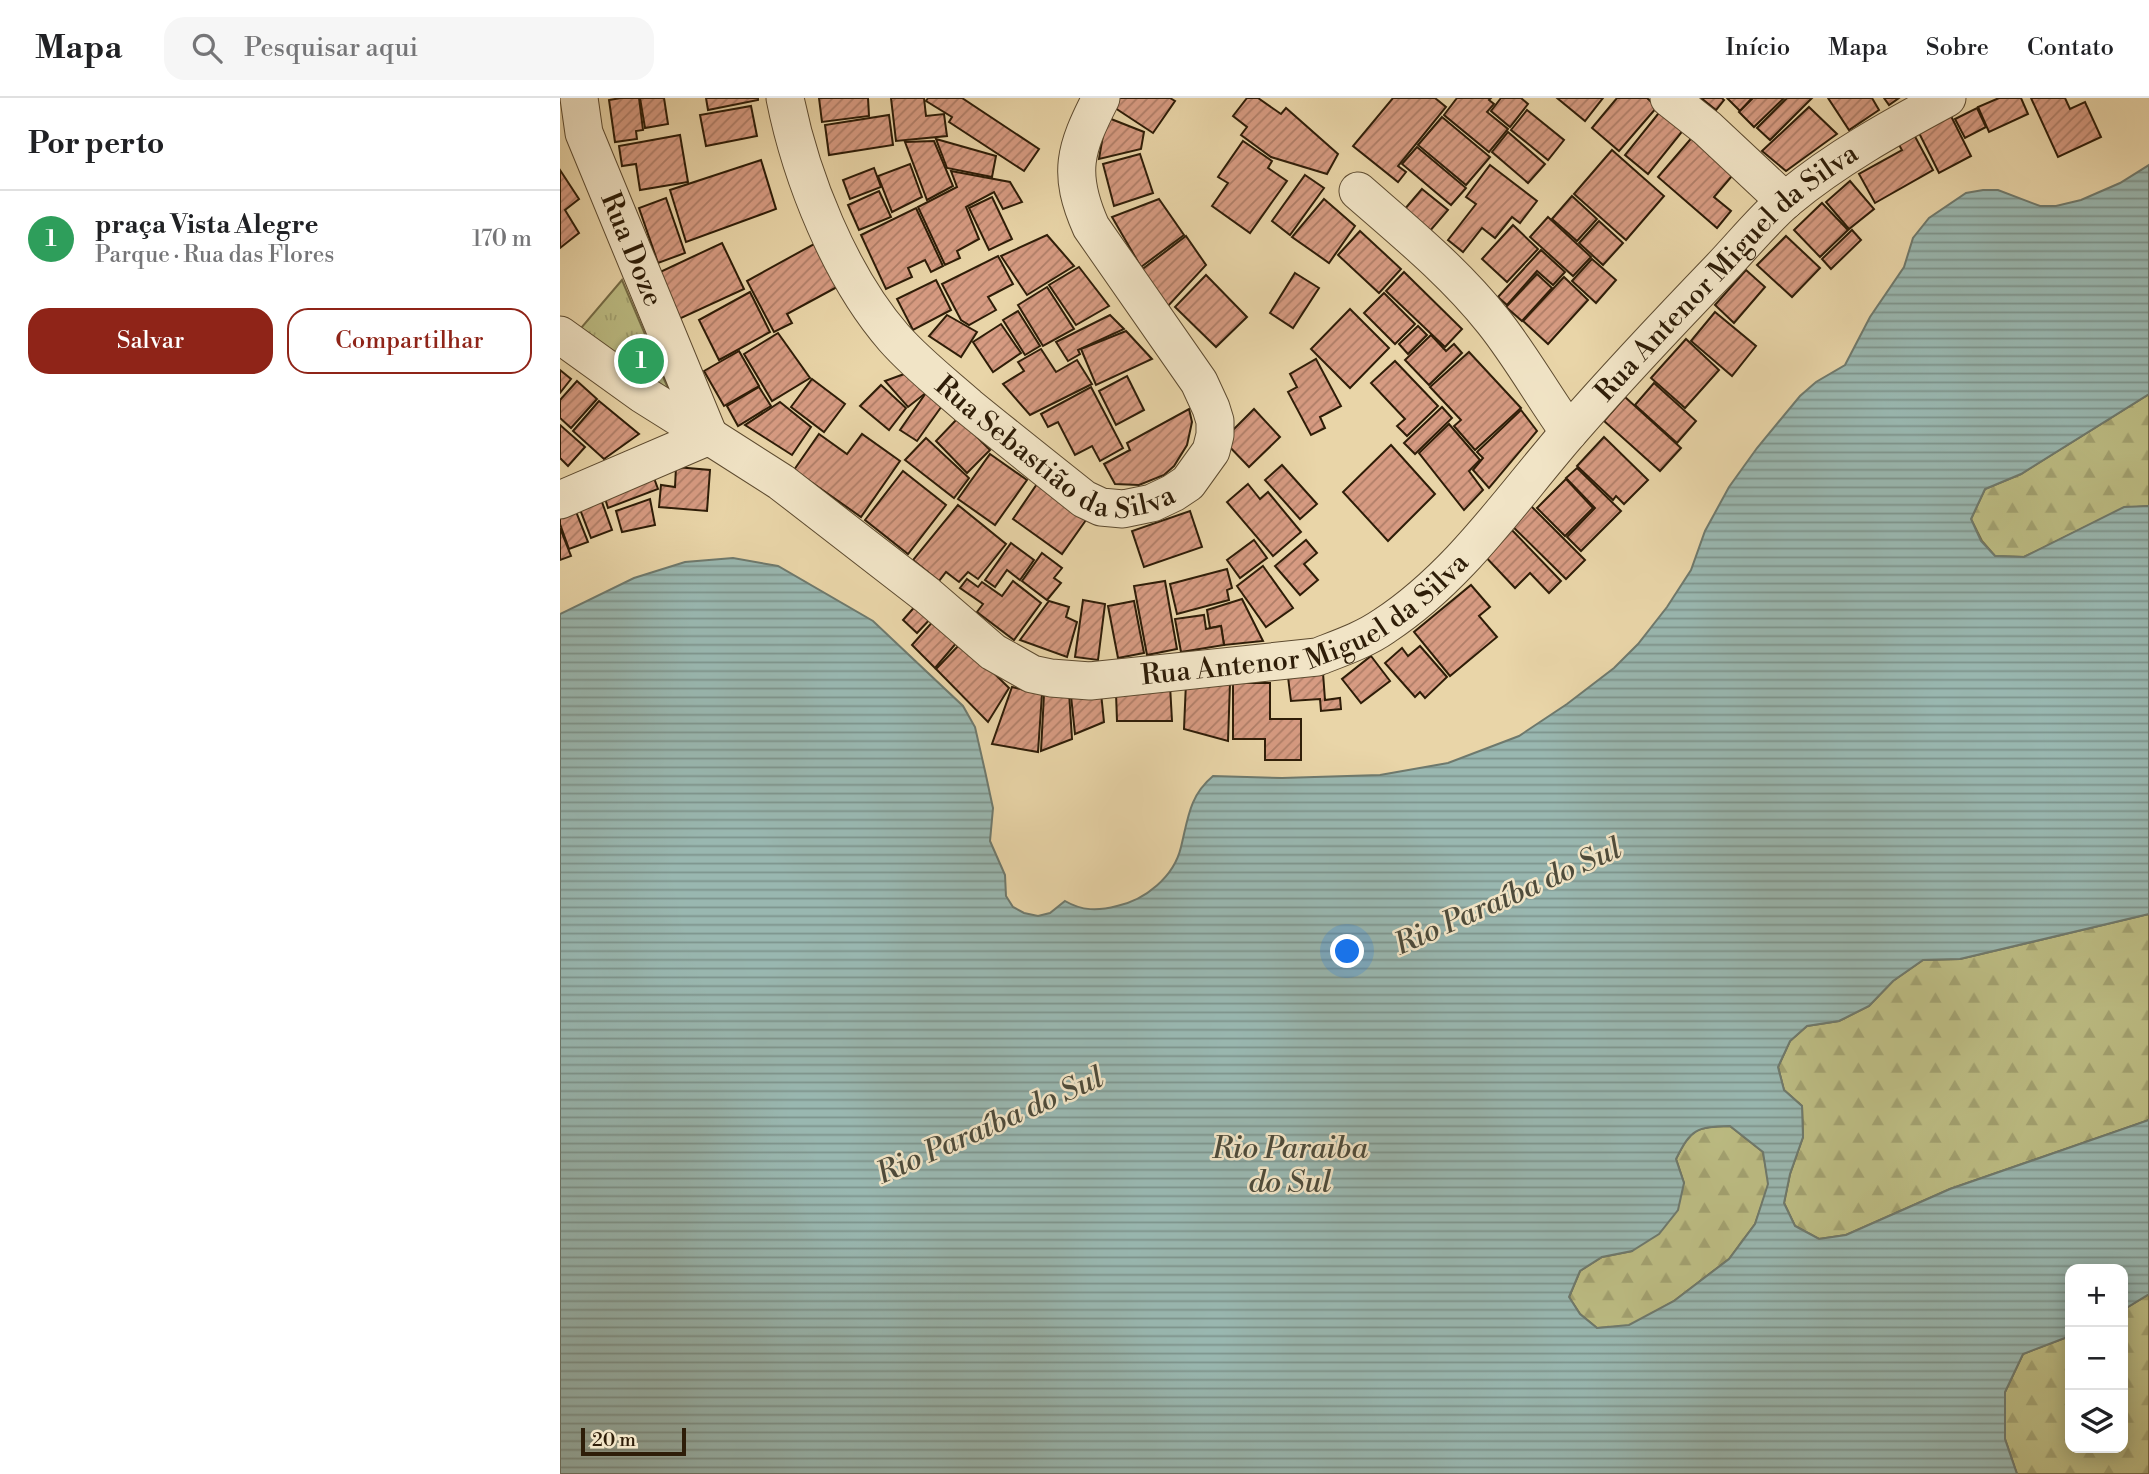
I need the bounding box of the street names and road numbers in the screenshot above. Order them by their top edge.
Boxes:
street label: Rua Antenor Miguel da Silva [1587,135,1865,409]
street label: Rua Doze [593,187,671,311]
street label: Rua Sebastião da Silva [928,368,1181,527]
street label: Rua Antenor Miguel da Silva [1139,545,1476,693]

